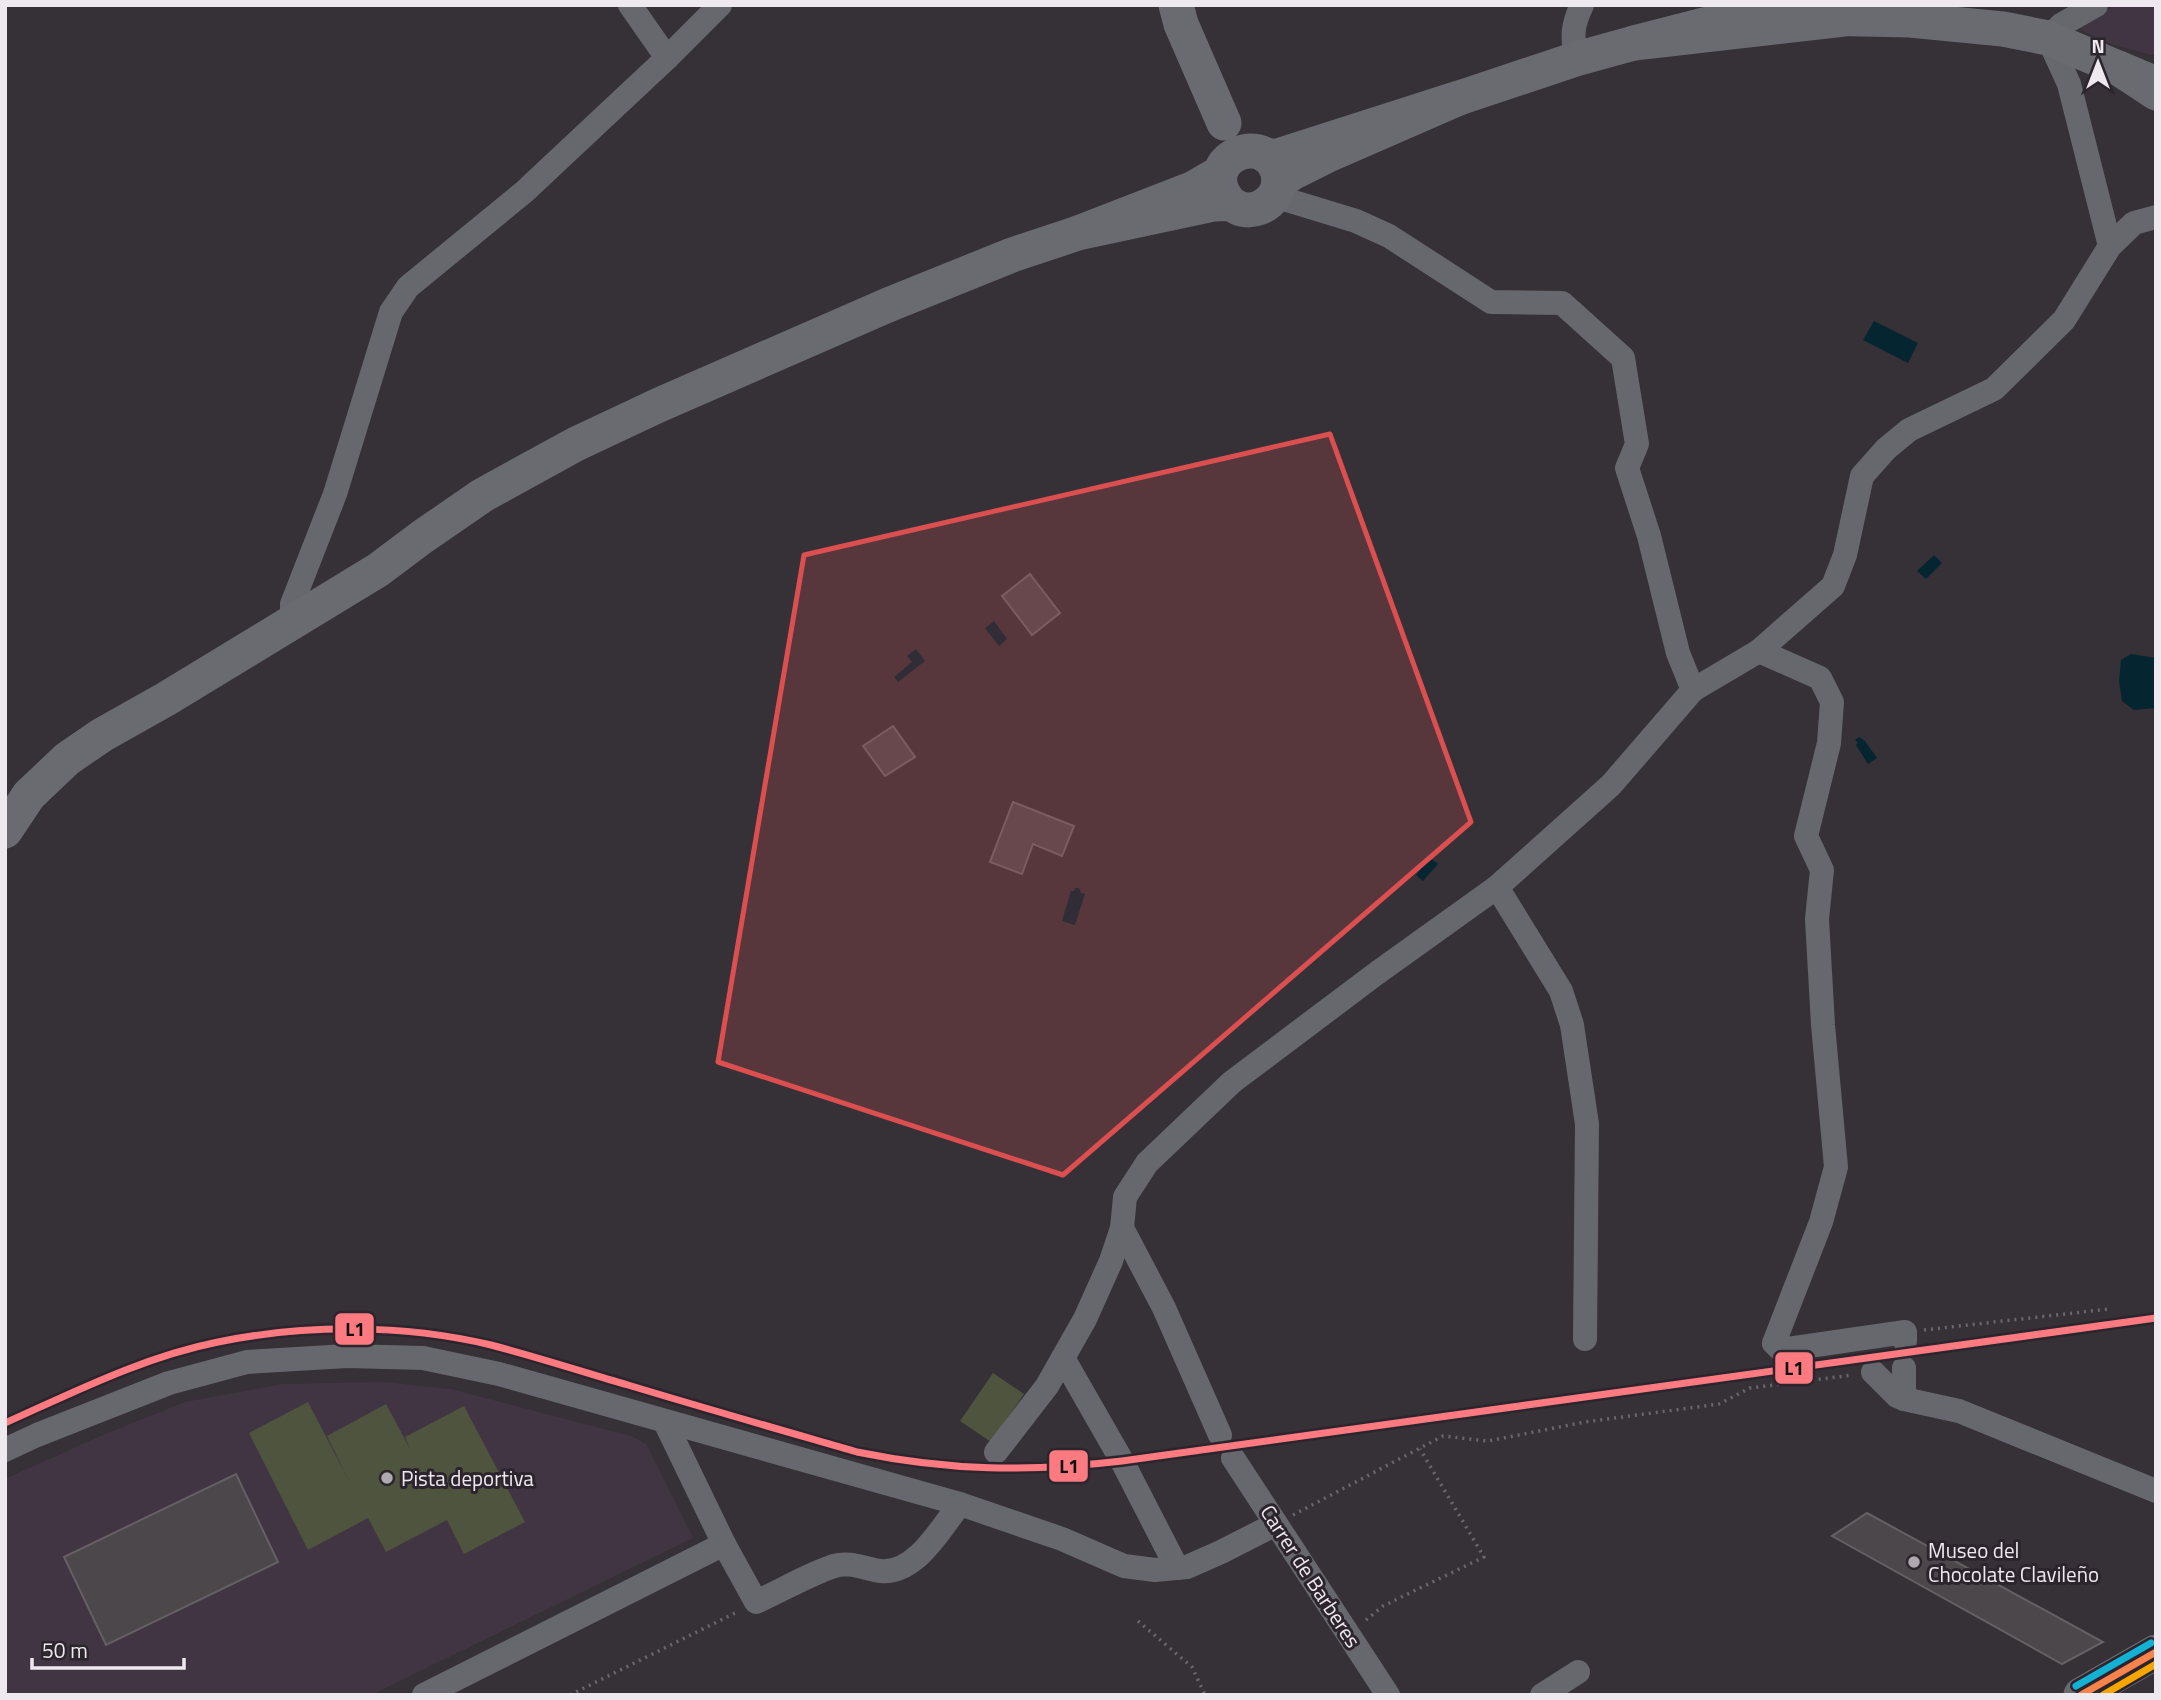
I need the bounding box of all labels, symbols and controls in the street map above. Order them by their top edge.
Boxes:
north arrow [2063,28,2133,98]
text: N [2091,31,2105,60]
line badge: L1 [334,1312,375,1346]
text: L1 [345,1314,365,1343]
line badge: L1 [1774,1351,1814,1385]
text: L1 [1784,1353,1804,1382]
line badge: L1 [1048,1449,1089,1483]
text: L1 [1059,1451,1079,1480]
place label: Pista deportiva [401,1462,534,1494]
marker: Pista deportiva [379,1470,395,1486]
street label: Carrer de Barberes [1253,1498,1369,1654]
place label: Museo del Chocolate Clavileño [1928,1534,2099,1590]
marker: Museo del Chocolate Clavileño [1906,1554,1922,1570]
scale bar [32,1626,184,1670]
text: 50 m [42,1634,88,1666]

